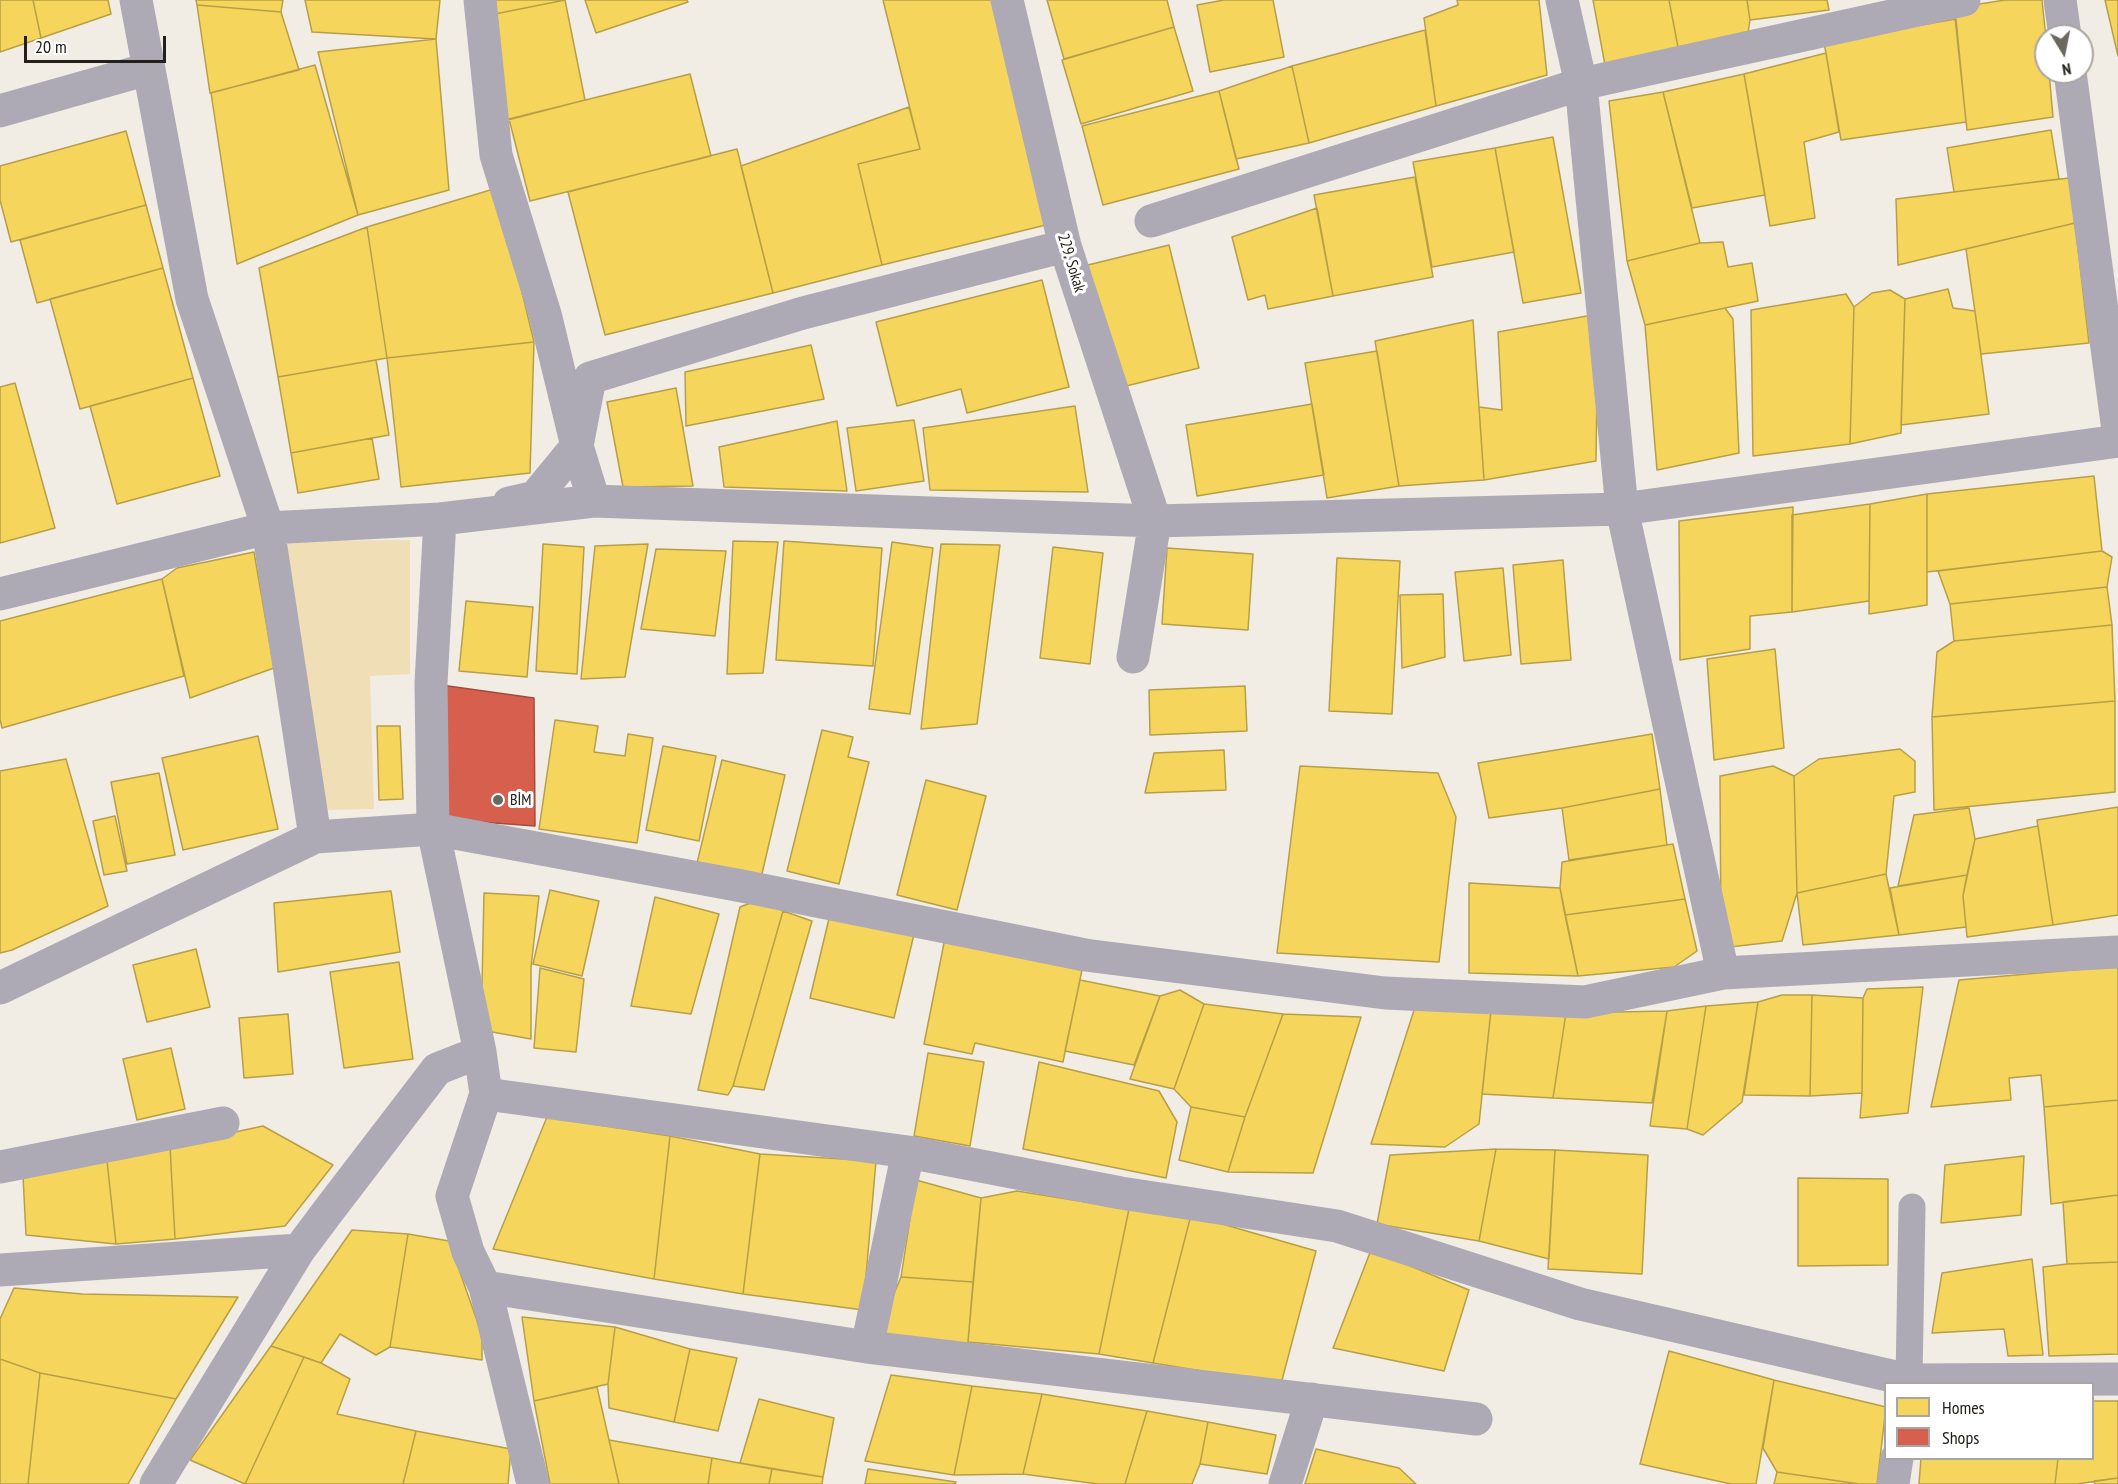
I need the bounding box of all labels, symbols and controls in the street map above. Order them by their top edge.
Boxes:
scale bar [27,24,170,62]
north arrow [2034,24,2094,84]
text: 20 m [35,35,67,58]
text: N [2061,59,2073,80]
street label: 229. Sokak [1053,231,1089,295]
place label: BİM [510,790,531,810]
marker: BİM [491,793,505,807]
legend [1884,1382,2094,1460]
text: Homes [1942,1396,1985,1419]
text: Shops [1942,1426,1979,1449]

